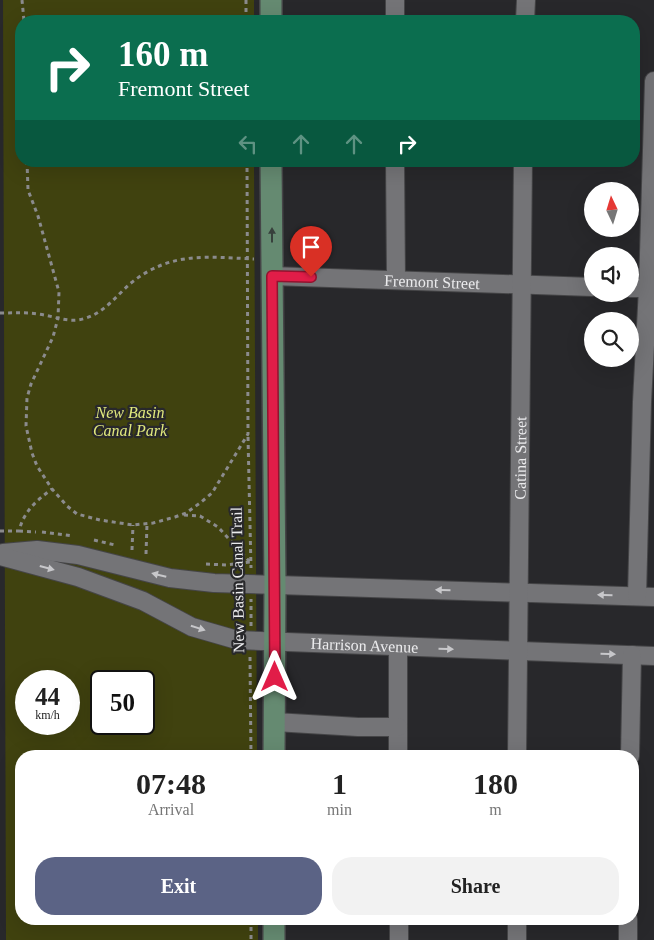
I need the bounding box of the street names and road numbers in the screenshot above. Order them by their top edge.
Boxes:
street label: Fremont Street [384,272,481,292]
street label: Catina Street [512,416,529,500]
street label: New Basin Canal Trail [228,506,247,653]
street label: Harrison Avenue [310,635,419,656]

